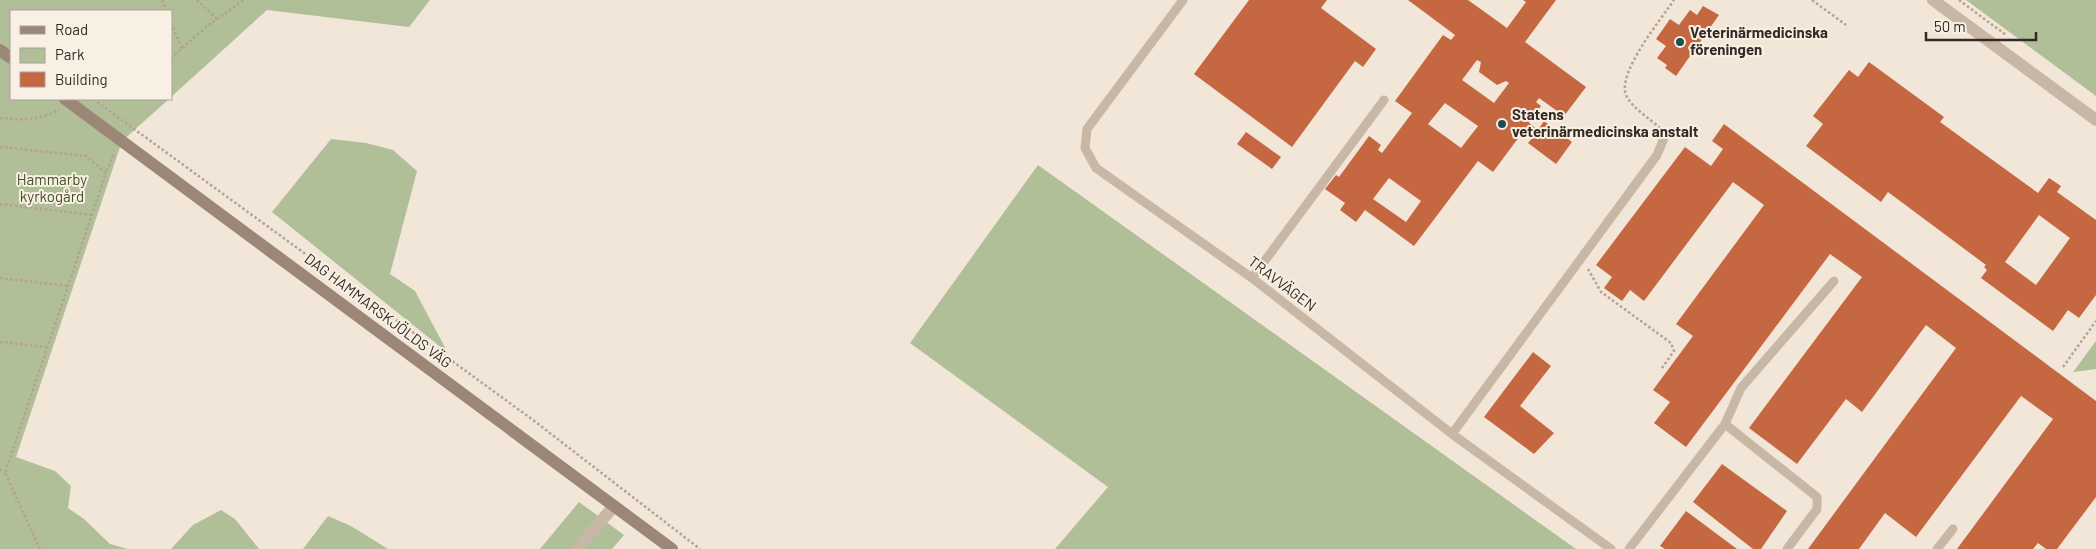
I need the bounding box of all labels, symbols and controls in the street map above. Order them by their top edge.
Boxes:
legend [10,10,172,100]
scale bar [1926,10,2036,42]
text: 50 m [1934,17,1966,35]
text: Road [55,20,88,38]
place label: Veterinärmedicinska föreningen [1690,23,1828,58]
marker: Veterinärmedicinska föreningen [1674,36,1686,48]
text: Park [55,45,85,63]
text: Building [55,70,108,88]
place label: Statens veterinärmedicinska anstalt [1512,105,1699,140]
marker: Statens veterinärmedicinska anstalt [1496,118,1508,130]
park label: Hammarby kyrkogård [17,170,87,205]
street label: DAG HAMMARSKJÖLDS VÄG [302,249,456,371]
street label: TRAVVÄGEN [1245,252,1320,315]

